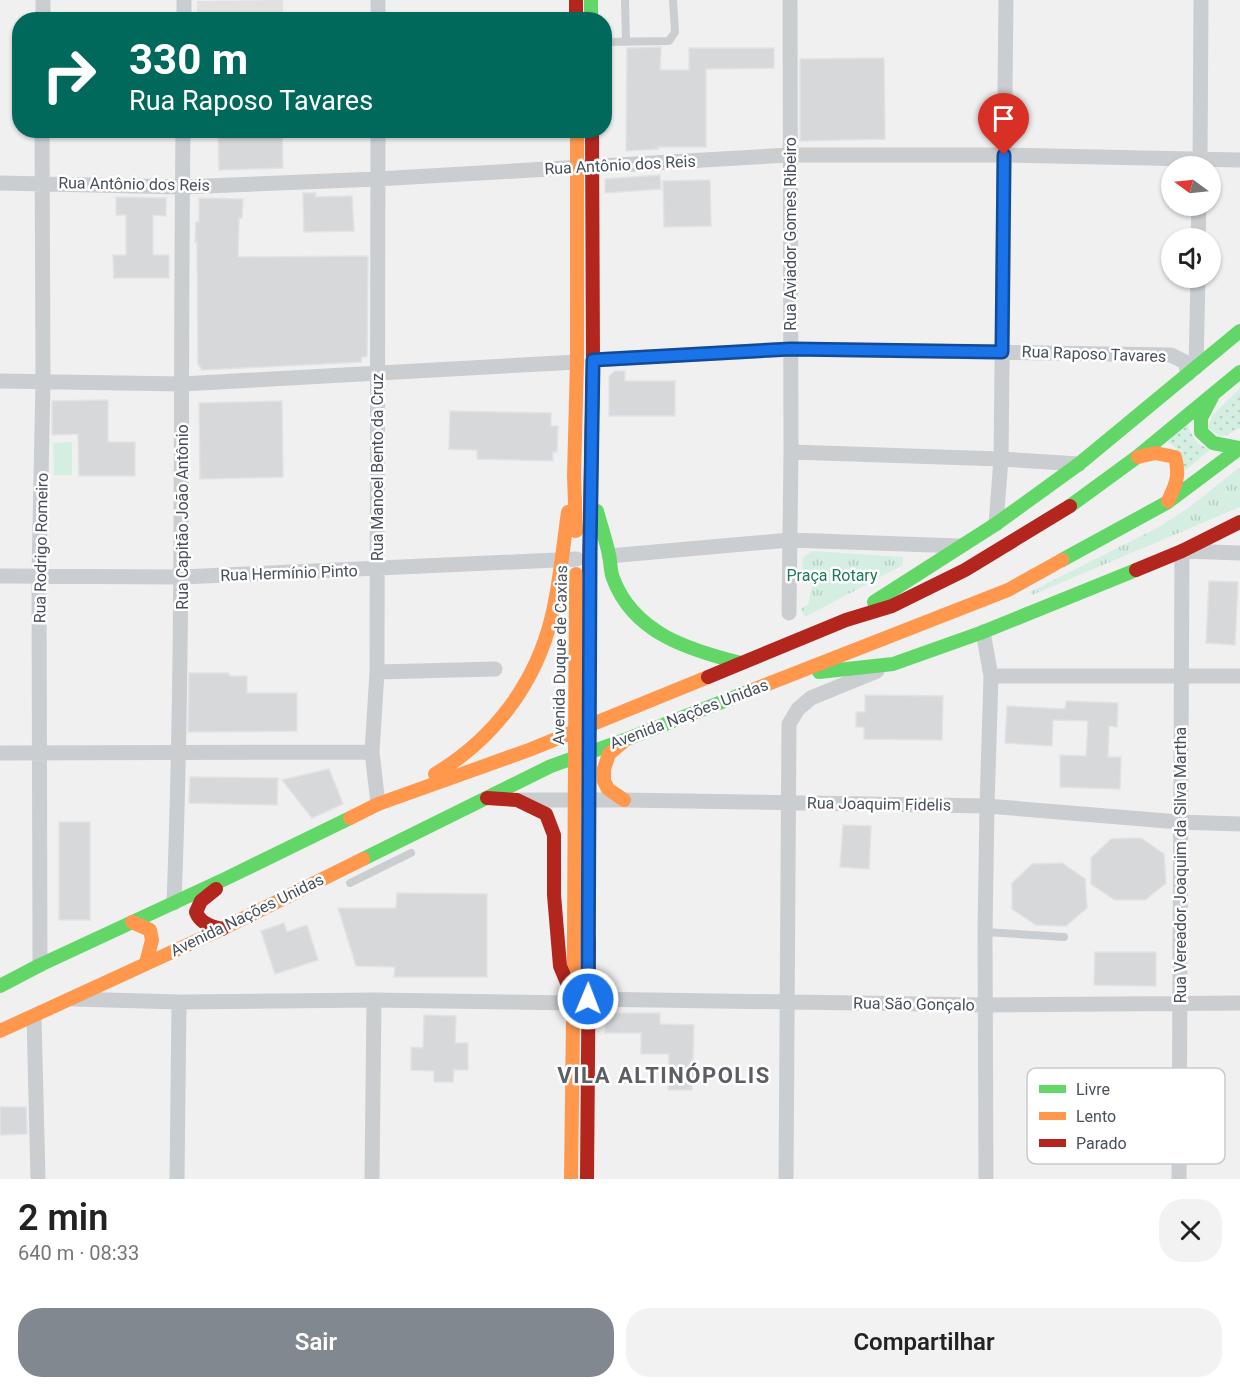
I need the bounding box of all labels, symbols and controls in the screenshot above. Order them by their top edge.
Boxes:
text: 330 m [129,35,248,84]
icon: right [30,36,108,114]
text: Rua Raposo Tavares [129,85,373,117]
pin [978,93,1029,155]
icon: arrive [987,102,1020,135]
street label: Rua Aviador Gomes Ribeiro [781,137,800,331]
street label: Rua Antônio dos Reis [544,152,696,178]
north arrow [1161,156,1221,216]
map controls [1161,156,1221,288]
street label: Rua Antônio dos Reis [58,173,210,195]
button: sound [1161,228,1221,288]
street label: Rua Raposo Tavares [1021,342,1167,366]
street label: Rua Manoel Bento da Cruz [368,373,387,561]
street label: Rua Capitão João Antônio [173,424,192,610]
street label: Rua Rodrigo Romeiro [30,473,52,623]
street label: Rua Hermínio Pinto [220,561,358,585]
street label: Avenida Duque de Caxias [549,565,571,745]
park label: Praça Rotary [786,566,878,585]
street label: Avenida Nações Unidas [607,675,771,753]
street label: Rua Vereador Joaquim da Silva Martha [1171,727,1190,1003]
street label: Rua Joaquim Fidelis [807,793,951,815]
street label: Avenida Nações Unidas [167,870,327,960]
position arrow [556,967,620,1031]
street label: Rua São Gonçalo [853,993,975,1015]
district label: VILA ALTINÓPOLIS [557,1062,771,1088]
legend [1027,1068,1225,1164]
text: Livre [1076,1080,1110,1099]
text: Lento [1076,1107,1116,1126]
text: Parado [1076,1134,1127,1153]
text: 2 min [18,1197,108,1239]
button: close [1159,1199,1222,1262]
text: 640 m · 08:33 [18,1241,139,1265]
button: Sair [18,1308,614,1377]
button: Compartilhar [626,1308,1222,1377]

